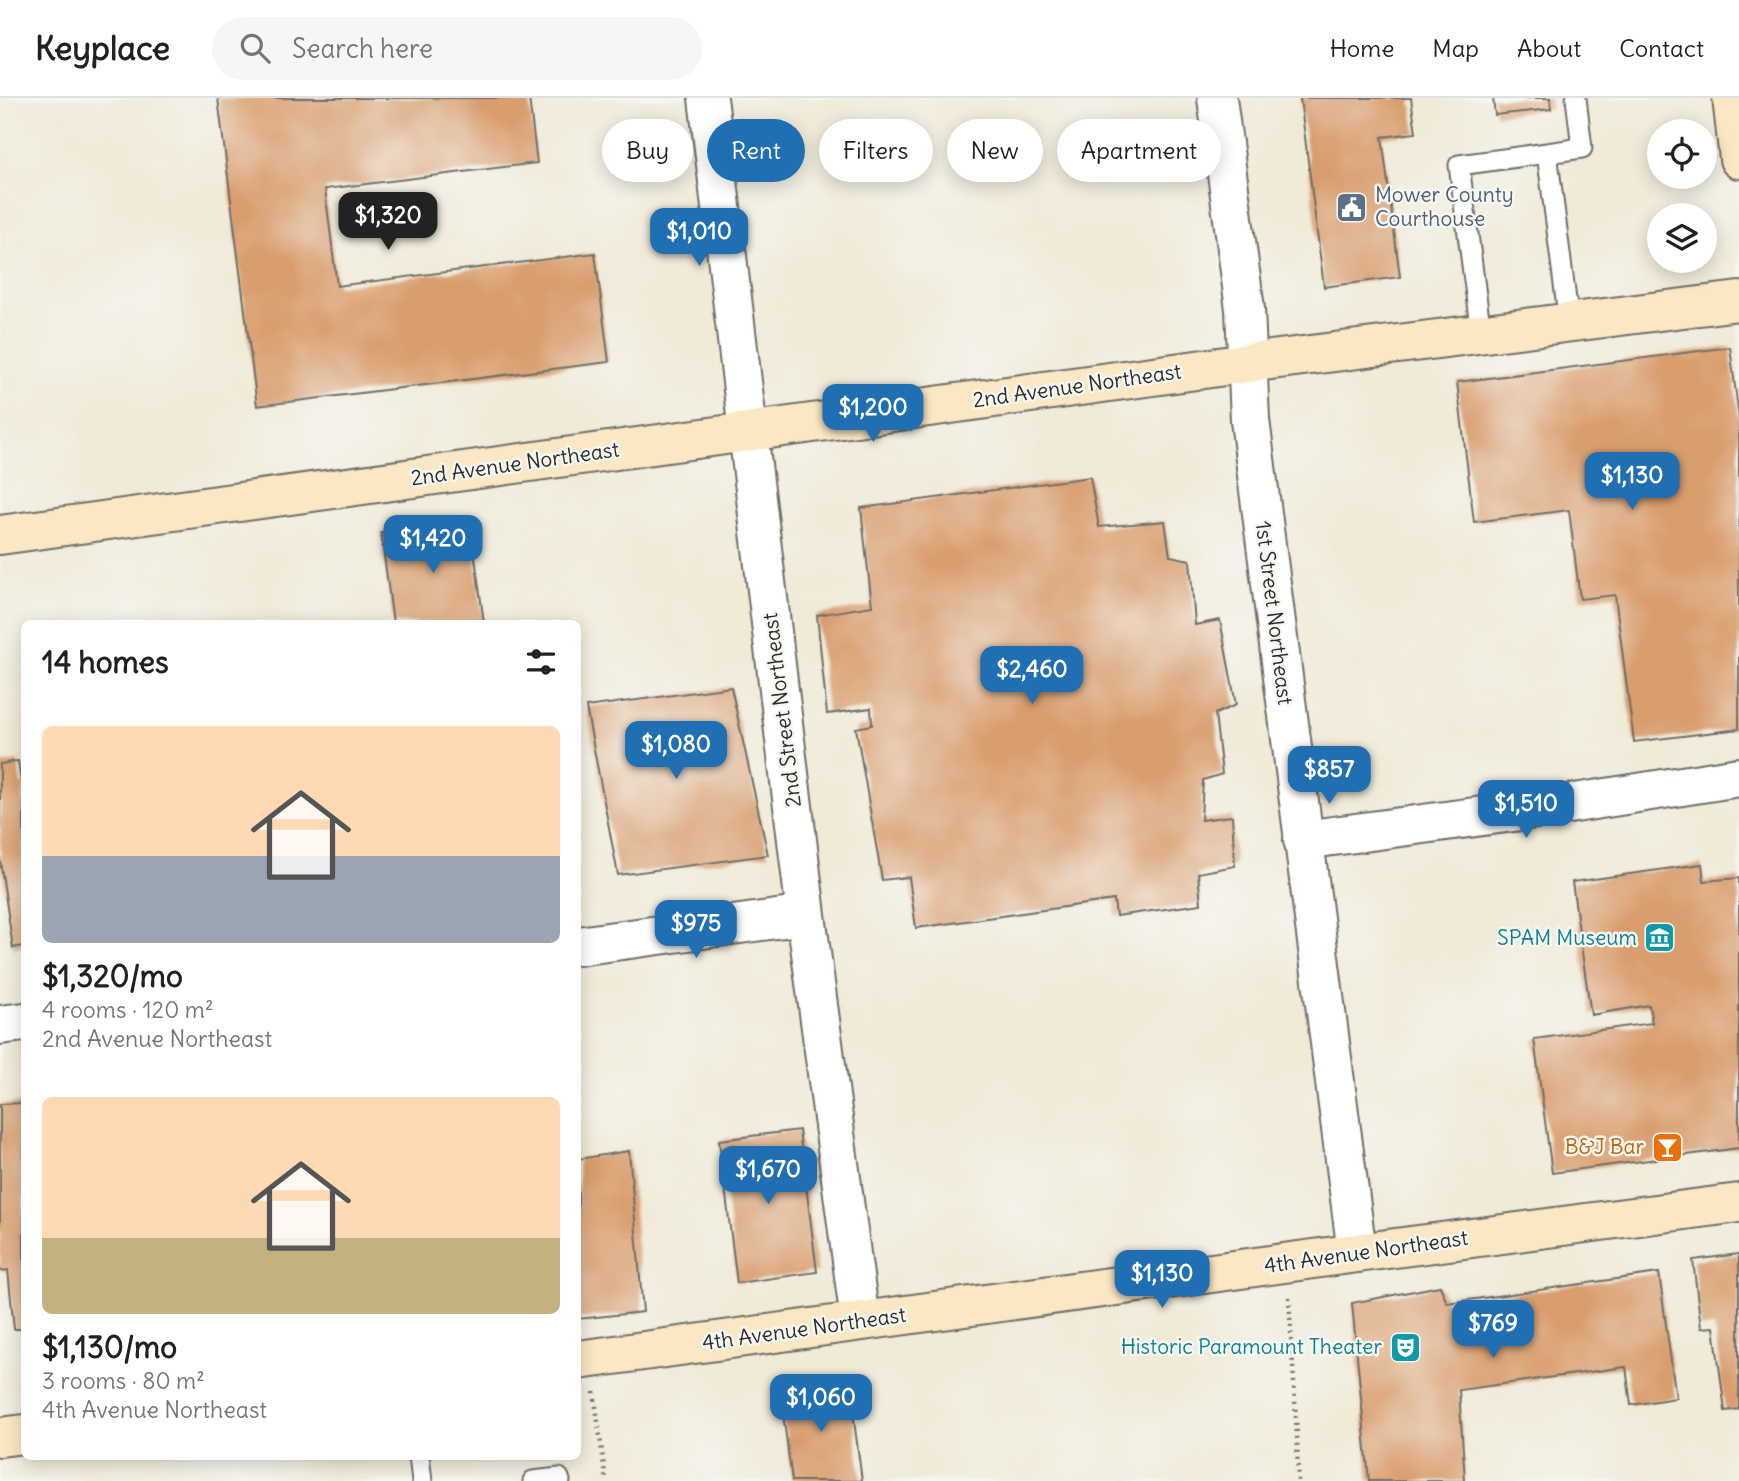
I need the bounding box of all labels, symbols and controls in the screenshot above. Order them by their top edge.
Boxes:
search box [212,17,702,80]
text: Keyplace [35,27,170,69]
icon: search [236,29,274,67]
text: Search here [292,32,433,65]
text: Home [1330,33,1394,63]
text: Map [1432,33,1479,63]
text: About [1517,33,1581,63]
text: Contact [1619,33,1704,63]
chip: Buy [602,119,693,182]
chip: Rent [707,119,805,182]
chip: Filters [819,119,933,182]
chip: New [947,119,1043,182]
chip: Apartment [1057,119,1221,182]
map controls [1647,119,1717,273]
button: locate [1647,119,1717,189]
place label: Mower County Courthouse [1375,181,1514,232]
public building icon: Mower County Courthouse [1335,190,1369,224]
pin: $1,320 [331,192,445,252]
text: $1,320 [354,200,422,229]
button: layers [1647,203,1717,273]
pin: $1,010 [642,208,756,268]
text: $1,010 [666,216,732,245]
street label: 2nd Avenue Northeast [971,358,1183,414]
pin: $1,200 [816,384,930,444]
text: $1,200 [838,392,908,421]
street label: 2nd Avenue Northeast [409,436,621,492]
pin: $1,130 [1575,452,1689,512]
text: $1,130 [1601,460,1663,489]
pin: $1,420 [376,516,490,575]
street label: 1st Street Northeast [1250,520,1299,706]
text: $1,420 [400,523,466,552]
street label: 2nd Street Northeast [756,611,807,809]
text: 14 homes [42,643,169,681]
icon: filters [522,643,560,681]
pin: $2,460 [975,646,1089,706]
text: $2,460 [996,654,1068,683]
pin: $1,080 [619,722,733,781]
text: $1,080 [641,729,711,758]
pin: $857 [1288,746,1370,806]
text: $857 [1304,754,1354,783]
icon: home [238,772,364,898]
pin: $1,510 [1469,780,1583,840]
text: $1,510 [1494,788,1558,817]
pin: $975 [655,900,737,960]
text: $975 [671,908,721,937]
museum icon: SPAM Museum [1643,921,1677,955]
place label: SPAM Museum [1497,924,1637,951]
text: $1,320/mo [42,957,183,995]
text: 4 rooms · 120 m² [42,995,214,1024]
text: 2nd Avenue Northeast [42,1024,272,1053]
bar icon: B&J Bar [1650,1130,1684,1164]
place label: B&J Bar [1565,1133,1644,1160]
icon: home [238,1143,364,1269]
pin: $1,670 [711,1146,825,1206]
text: $1,670 [735,1154,801,1183]
street label: 4th Avenue Northeast [1262,1224,1470,1279]
pin: $1,130 [1105,1250,1219,1310]
text: $1,130 [1131,1258,1193,1287]
pin: $769 [1452,1300,1534,1360]
street label: 4th Avenue Northeast [700,1301,908,1356]
text: $769 [1468,1308,1518,1337]
text: $1,130/mo [42,1328,177,1366]
theatre icon: Historic Paramount Theater [1388,1330,1422,1364]
place label: Historic Paramount Theater [1121,1333,1382,1360]
text: 3 rooms · 80 m² [42,1366,205,1395]
pin: $1,060 [764,1374,878,1434]
text: $1,060 [786,1382,856,1411]
text: 4th Avenue Northeast [42,1395,267,1424]

